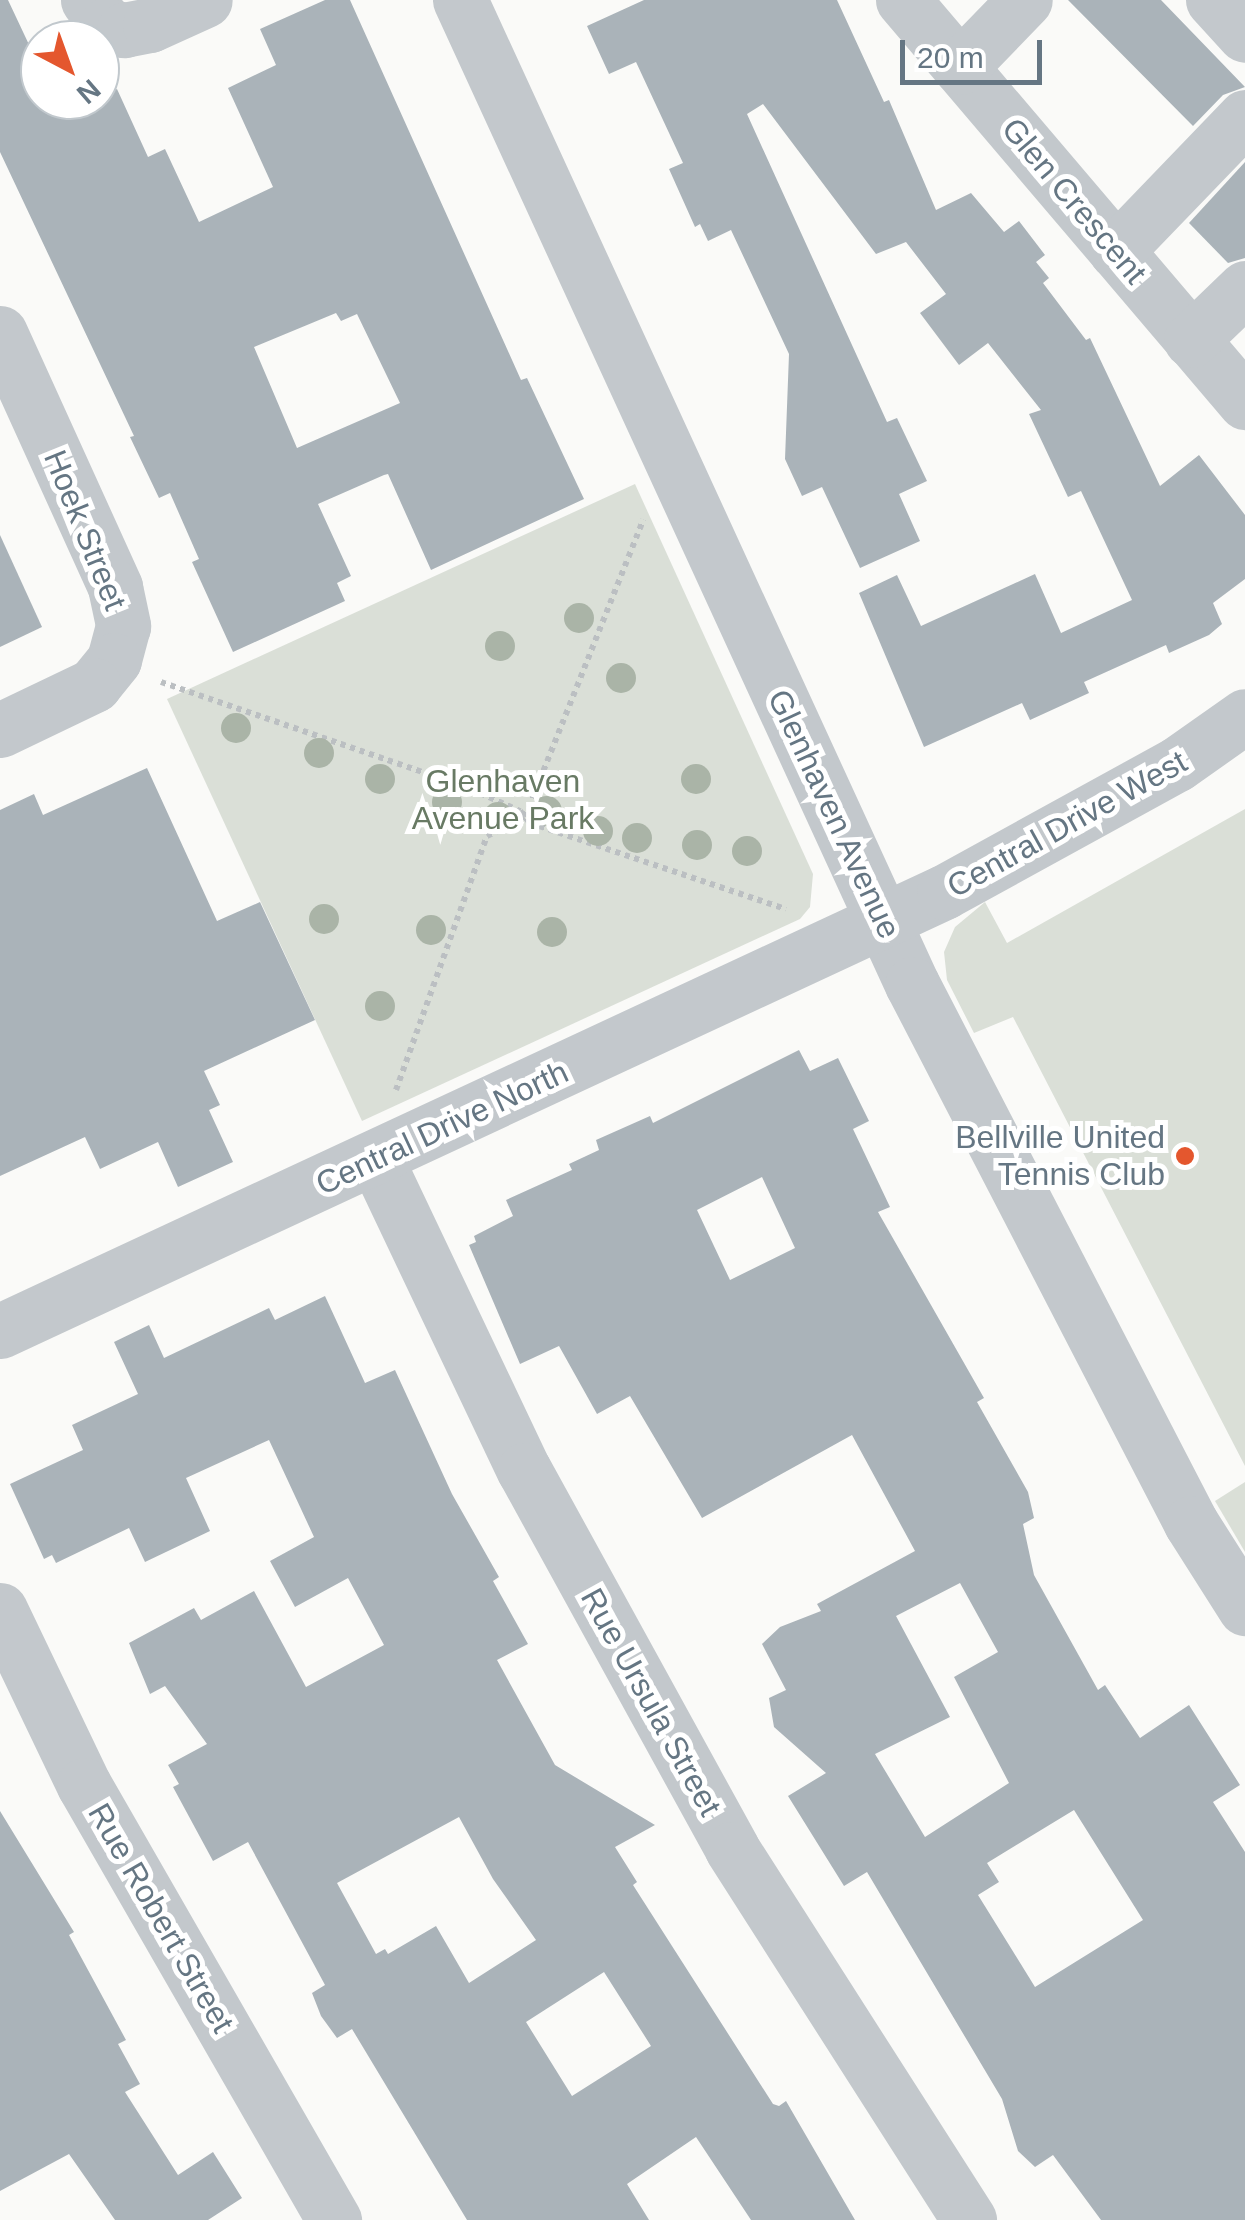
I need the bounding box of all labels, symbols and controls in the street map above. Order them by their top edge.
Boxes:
north arrow [20,20,120,120]
scale bar [905,20,1048,82]
text: 20 m [917,41,984,74]
text: N [71,73,107,110]
street label: Glen Crescent [994,110,1154,292]
street label: Hoek Street [36,444,134,616]
street label: Glenhaven Avenue [759,683,909,945]
street label: Central Drive West [941,742,1193,906]
park label: Glenhaven Avenue Park [412,763,594,838]
street label: Central Drive North [310,1053,574,1203]
place label: Bellville United Tennis Club [955,1119,1165,1194]
marker: Bellville United Tennis Club [1174,1145,1196,1167]
street label: Rue Ursula Street [573,1581,729,1823]
street label: Rue Robert Street [80,1797,242,2039]

